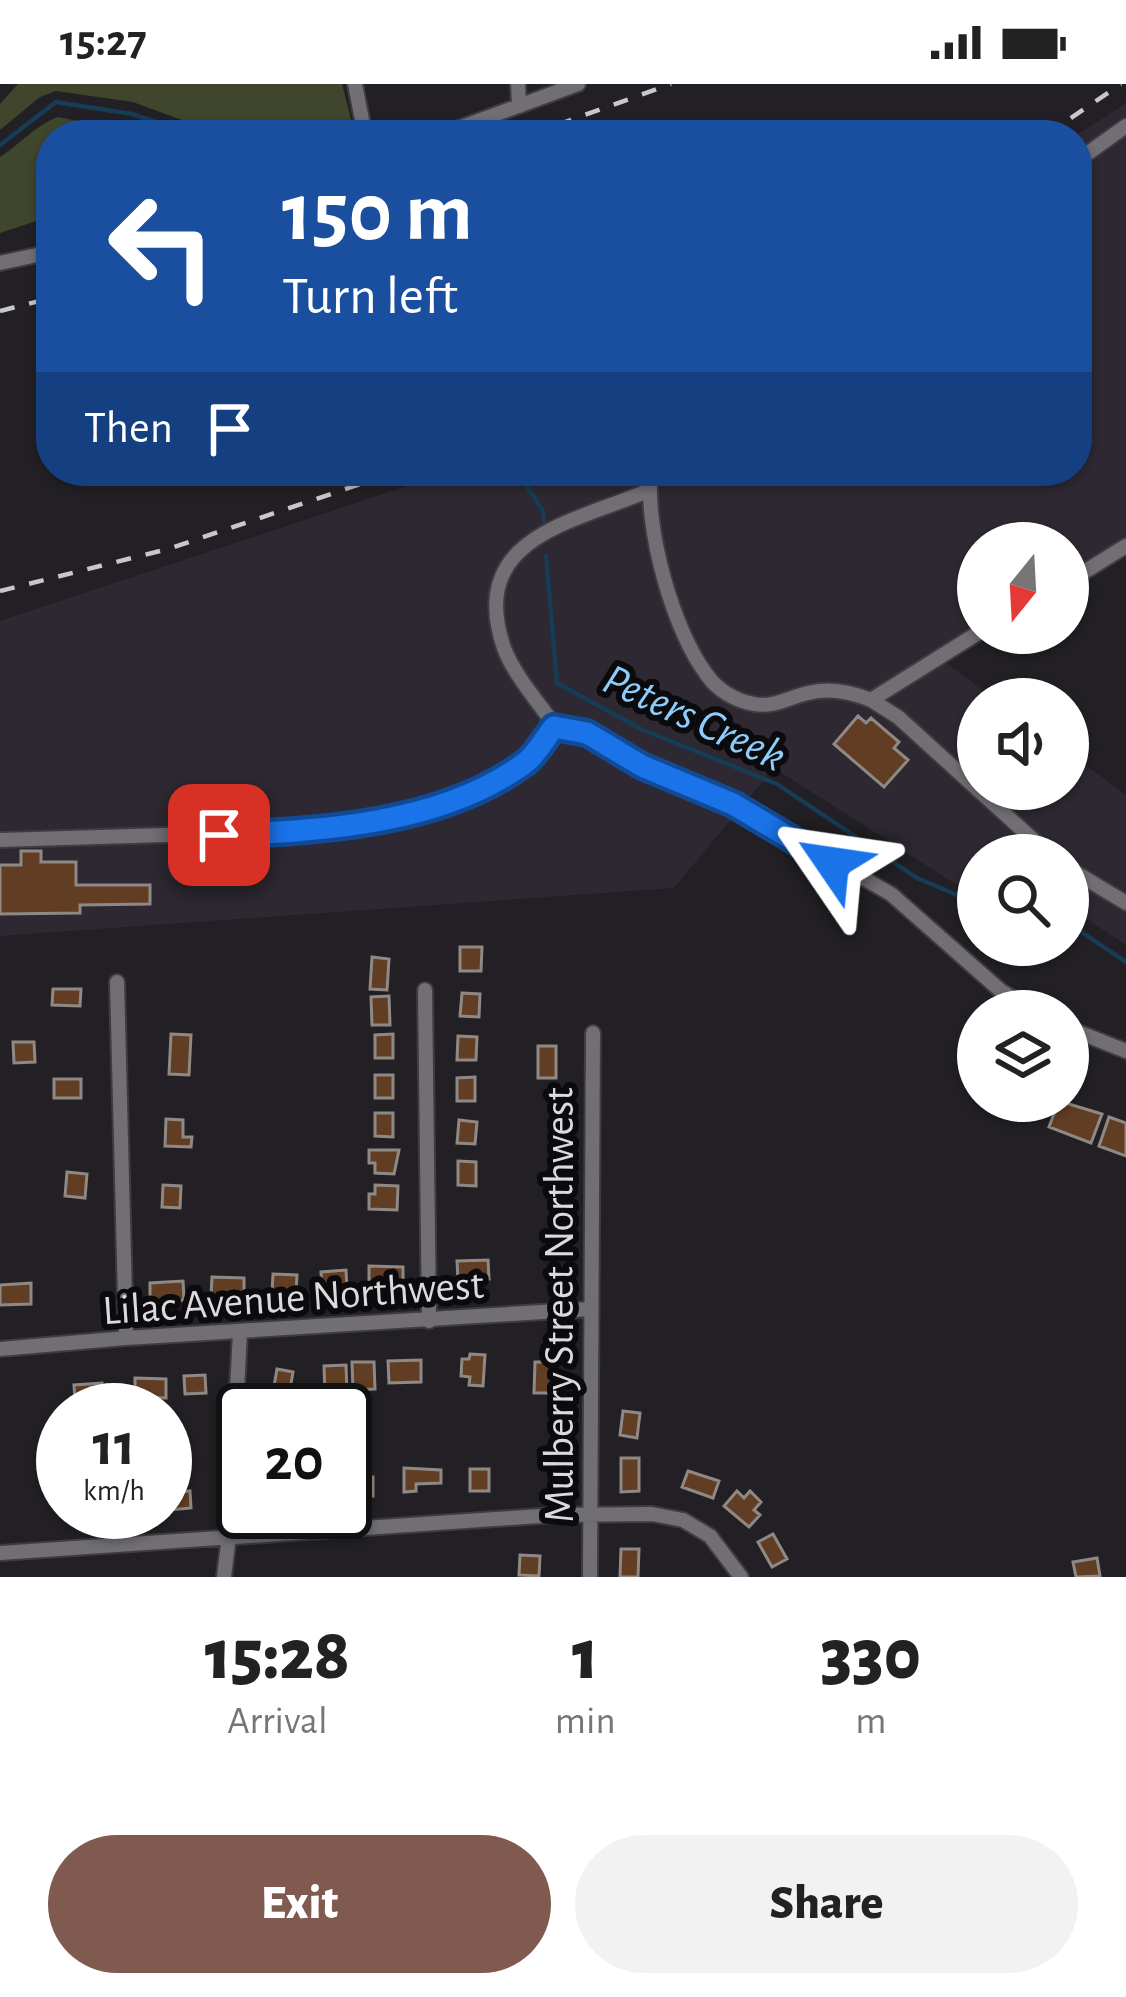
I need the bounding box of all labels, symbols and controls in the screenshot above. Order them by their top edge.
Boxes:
text: 15:27 [60,19,147,64]
icon: left [84,168,240,324]
text: 150 m [282,172,473,256]
text: Turn left [282,270,458,324]
icon: arrive [197,396,263,462]
text: Then [84,406,173,451]
north arrow [957,522,1089,654]
map controls [957,522,1089,1122]
water label: Peters Creek [596,657,792,780]
button: sound [957,678,1089,810]
pin [168,784,270,886]
position arrow [769,800,895,926]
icon: arrive [186,802,252,868]
button: search [957,834,1089,966]
button: layers [957,990,1089,1122]
street label: Mulberry Street Northwest [539,1087,581,1523]
street label: Lilac Avenue Northwest [101,1264,485,1332]
speed limit sign: 20 [216,1383,372,1539]
text: 11 [92,1416,136,1476]
text: km/h [83,1476,145,1506]
text: 15:28 [205,1620,350,1692]
text: 1 [572,1620,598,1692]
text: 330 [820,1620,921,1692]
text: Arrival [227,1702,328,1741]
text: min [555,1702,616,1741]
text: m [855,1702,886,1741]
button: Exit [48,1835,551,1973]
button: Share [575,1835,1078,1973]

